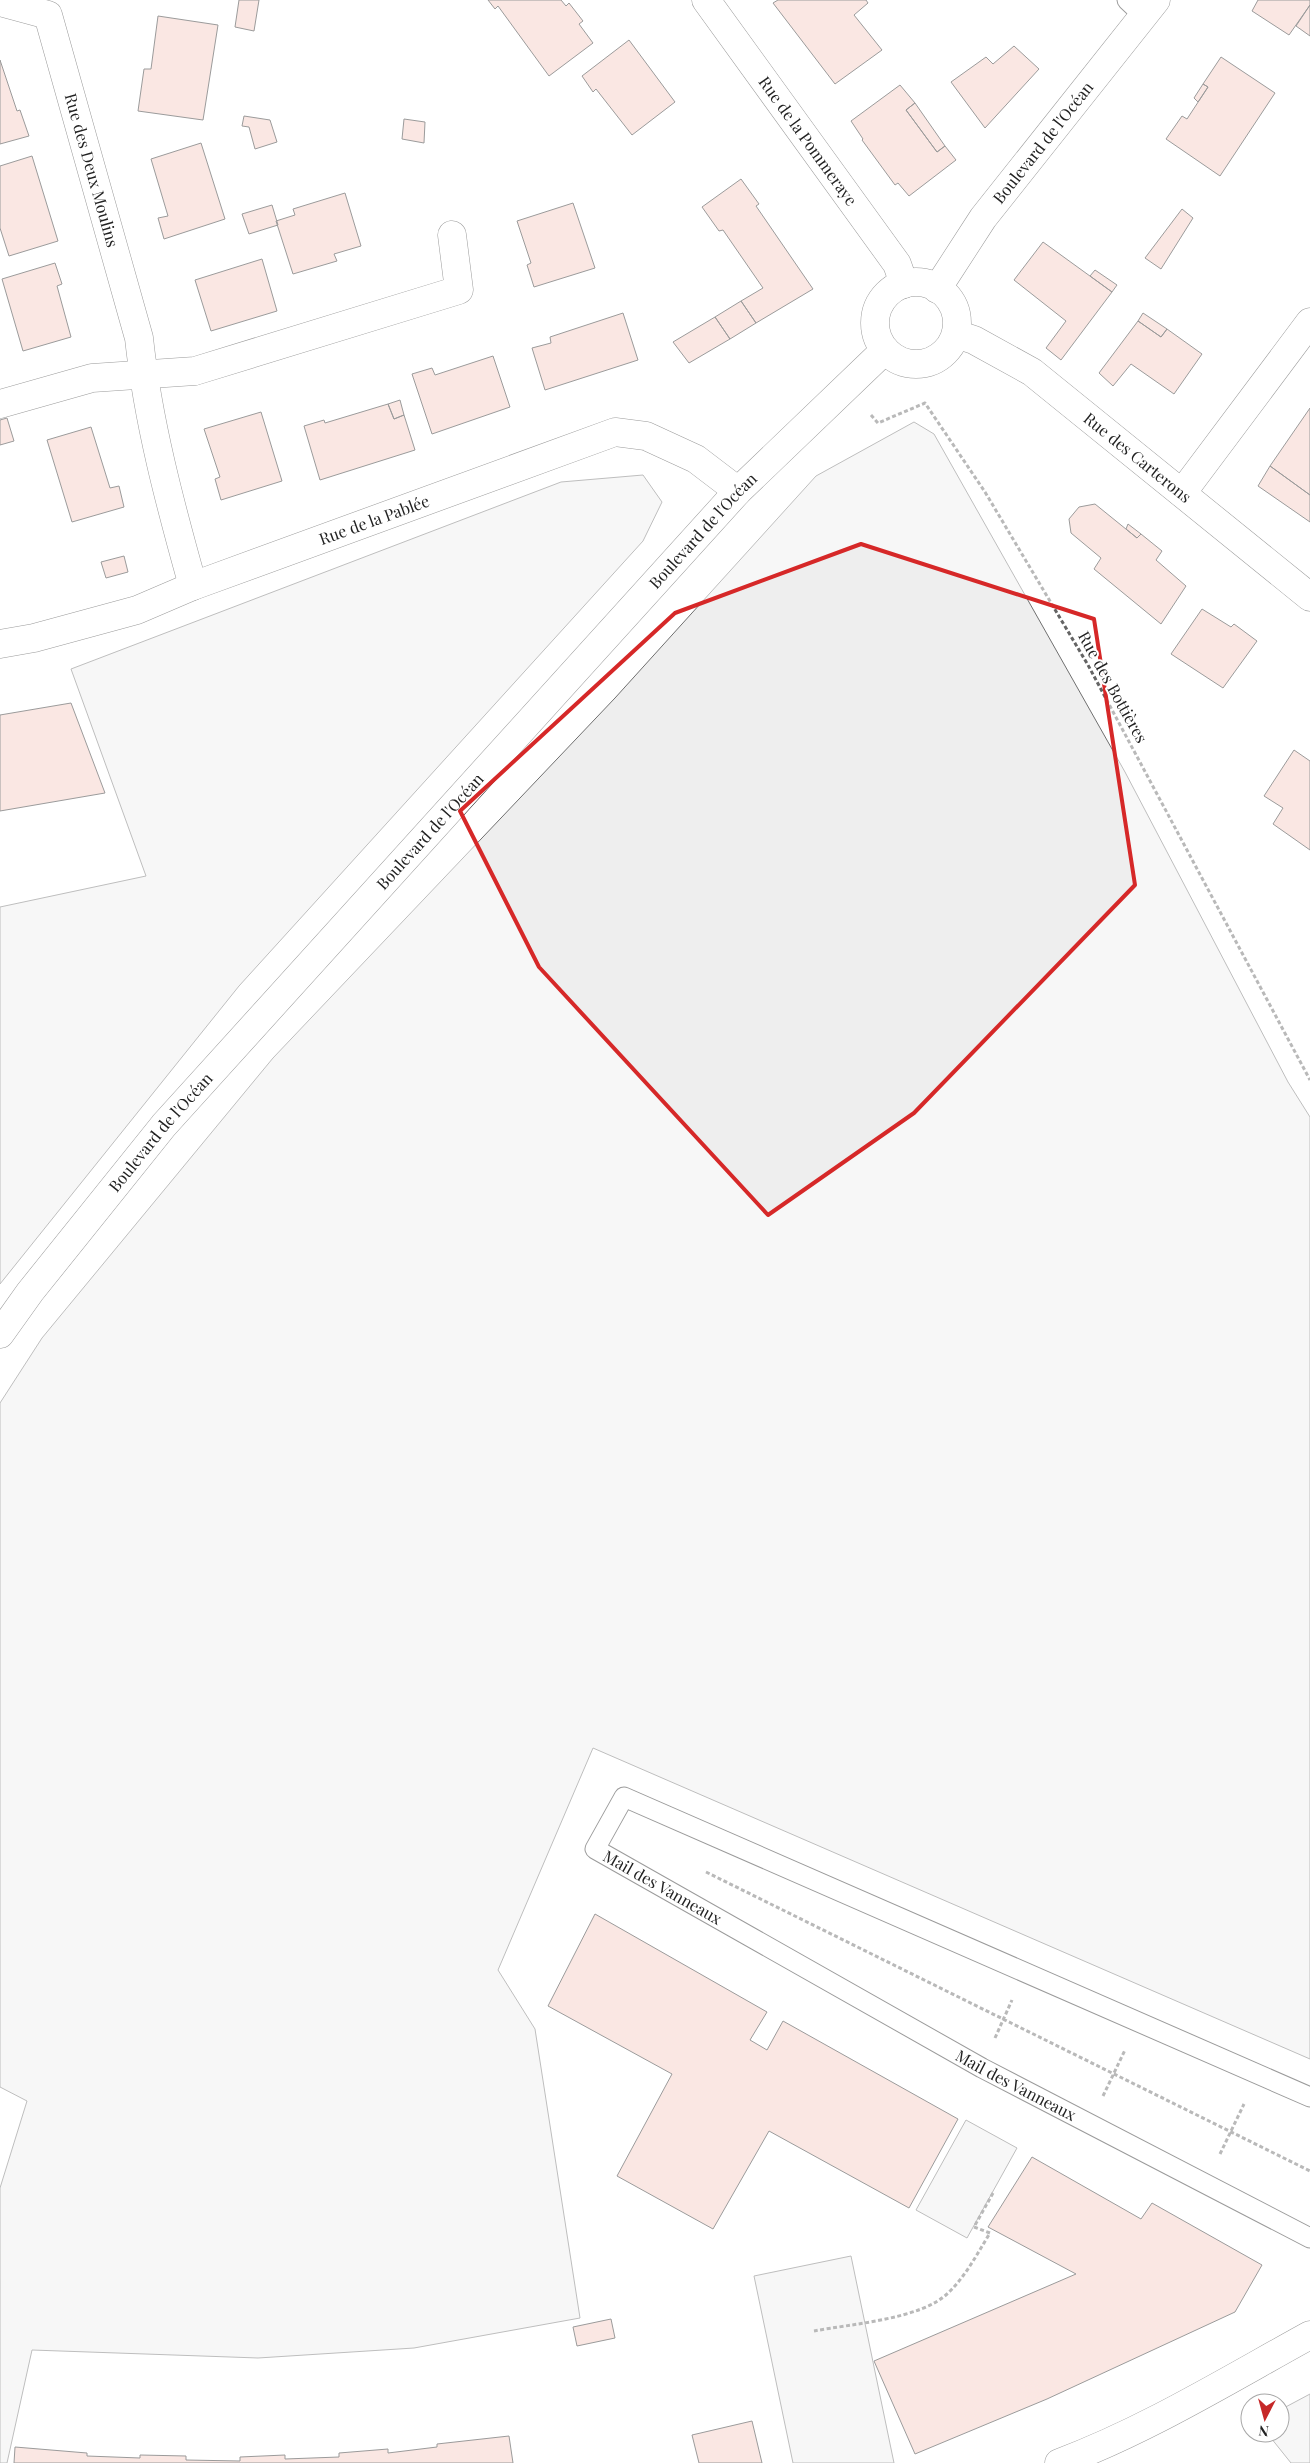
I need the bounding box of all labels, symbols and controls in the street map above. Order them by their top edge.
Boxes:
street label: Rue de la Pommeraye [755,72,862,209]
street label: Boulevard de l'Océan [988,77,1098,208]
street label: Rue des Deux Moulins [61,91,124,250]
street label: Rue des Carterons [1080,407,1196,507]
street label: Boulevard de l'Océan [644,467,761,593]
street label: Rue de la Pablée [316,490,432,549]
street label: Rue des Bottières [1074,627,1153,746]
street label: Boulevard de l'Océan [371,768,488,894]
street label: Boulevard de l'Océan [104,1067,217,1196]
street label: Mail des Vanneaux [600,1845,727,1929]
street label: Mail des Vanneaux [952,2044,1081,2125]
north arrow [1240,2393,1290,2443]
text: N [1258,2421,1270,2441]

